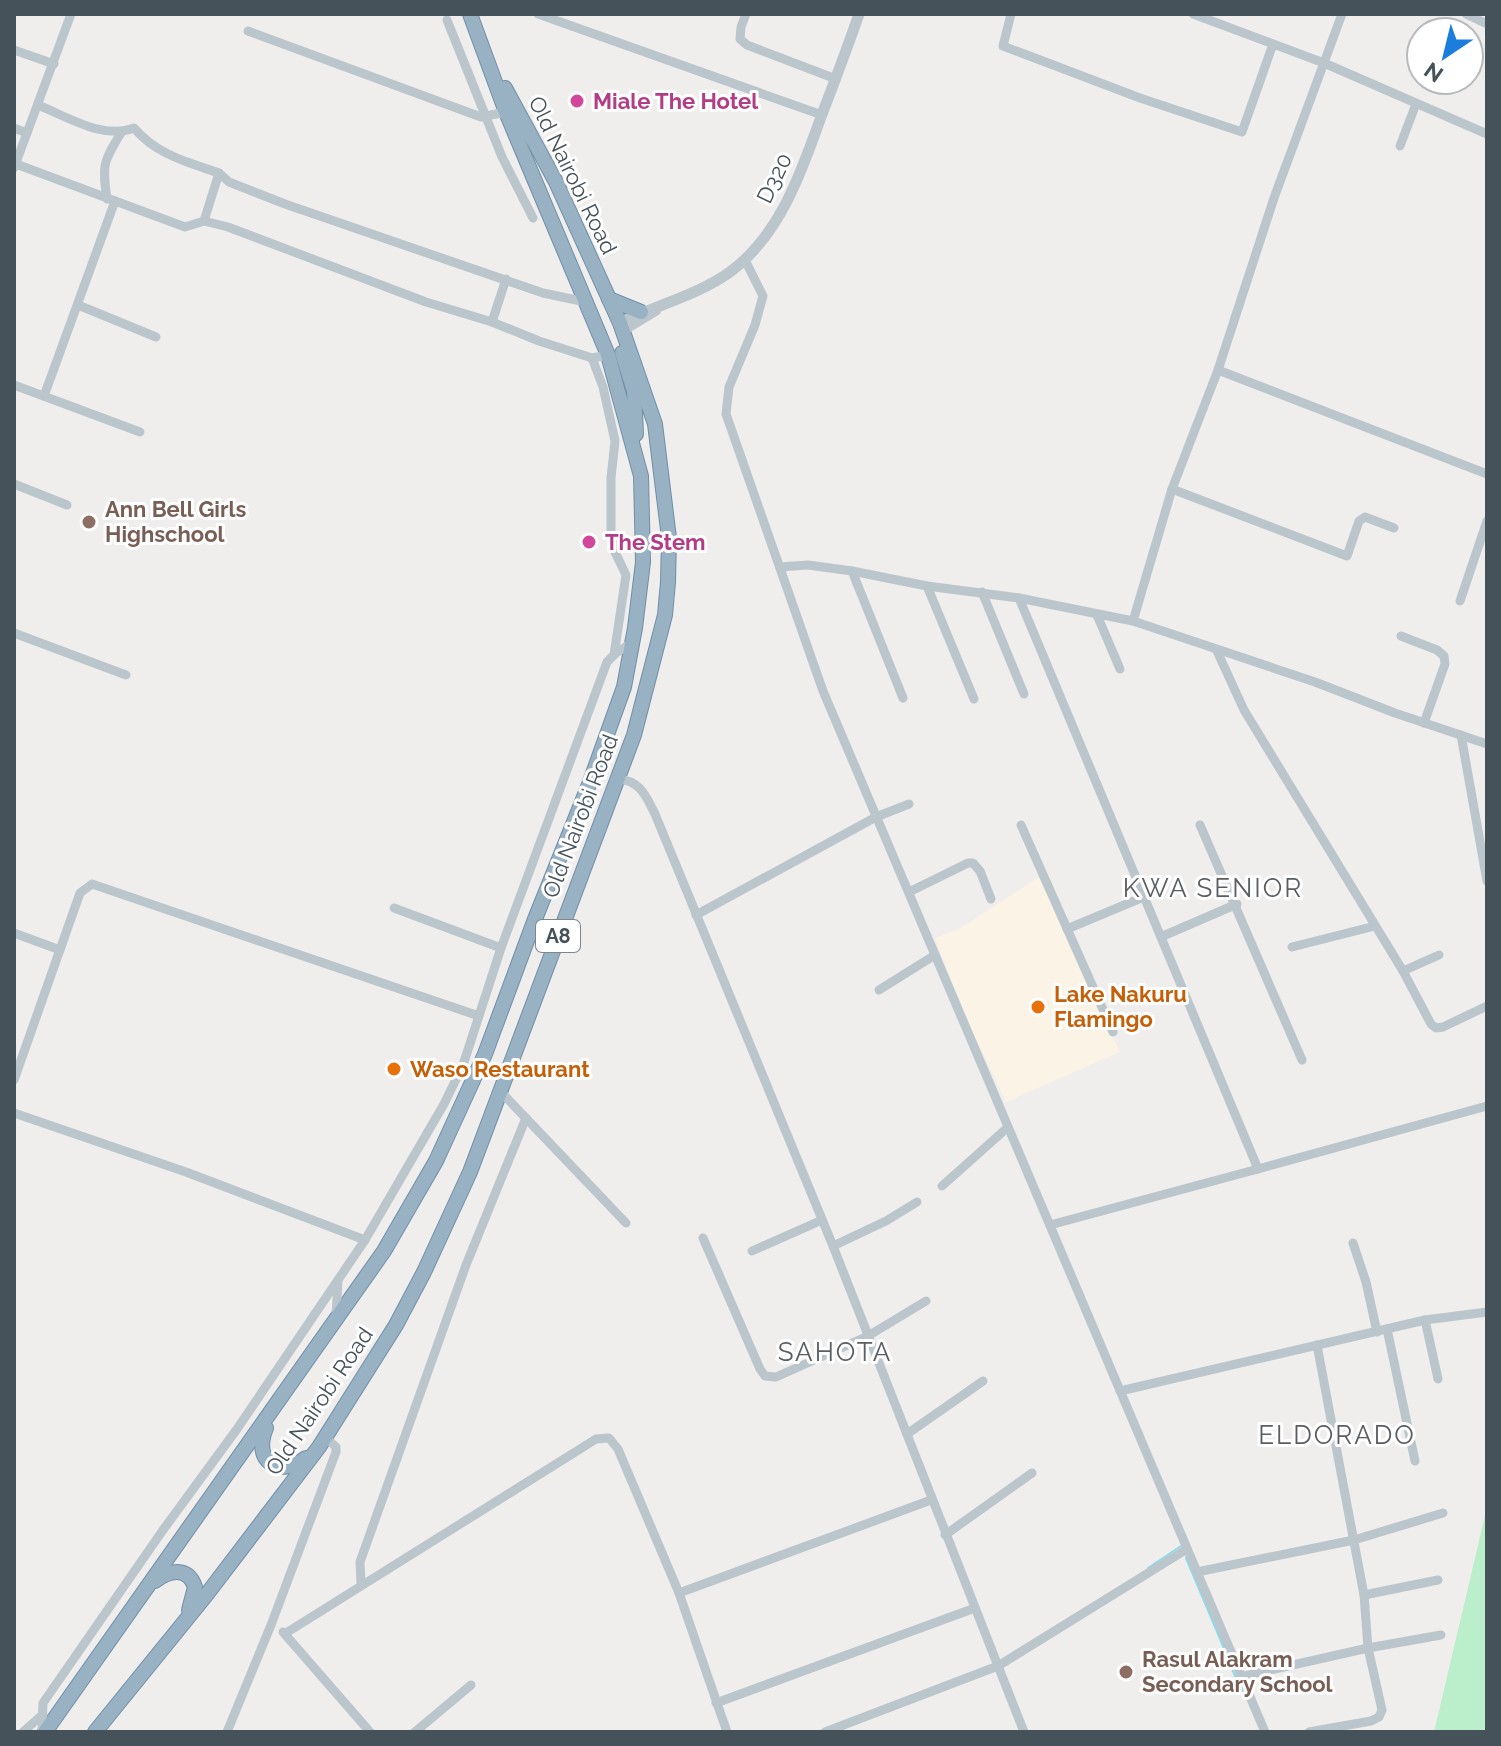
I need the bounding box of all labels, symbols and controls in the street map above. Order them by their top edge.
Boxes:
north arrow [1405,16,1485,96]
text: N [1419,57,1448,88]
place label: Miale The Hotel [593,88,759,114]
street label: Old Nairobi Road [523,92,623,258]
marker: Miale The Hotel [568,92,586,110]
street label: D320 [751,149,797,207]
place label: Ann Bell Girls Highschool [105,496,246,547]
marker: Ann Bell Girls Highschool [80,513,98,531]
place label: The Stem [605,529,706,555]
marker: The Stem [580,533,598,551]
street label: Old Nairobi Road [537,731,623,901]
district label: KWA SENIOR [1123,873,1303,903]
road number: A8 [536,920,580,952]
place label: Lake Nakuru Flamingo [1054,981,1187,1032]
marker: Lake Nakuru Flamingo [1029,998,1047,1016]
place label: Waso Restaurant [410,1056,590,1082]
marker: Waso Restaurant [385,1060,403,1078]
street label: Old Nairobi Road [260,1322,378,1480]
district label: SAHOTA [778,1337,892,1367]
district label: ELDORADO [1258,1420,1416,1450]
place label: Rasul Alakram Secondary School [1142,1646,1334,1697]
marker: Rasul Alakram Secondary School [1117,1663,1135,1681]

